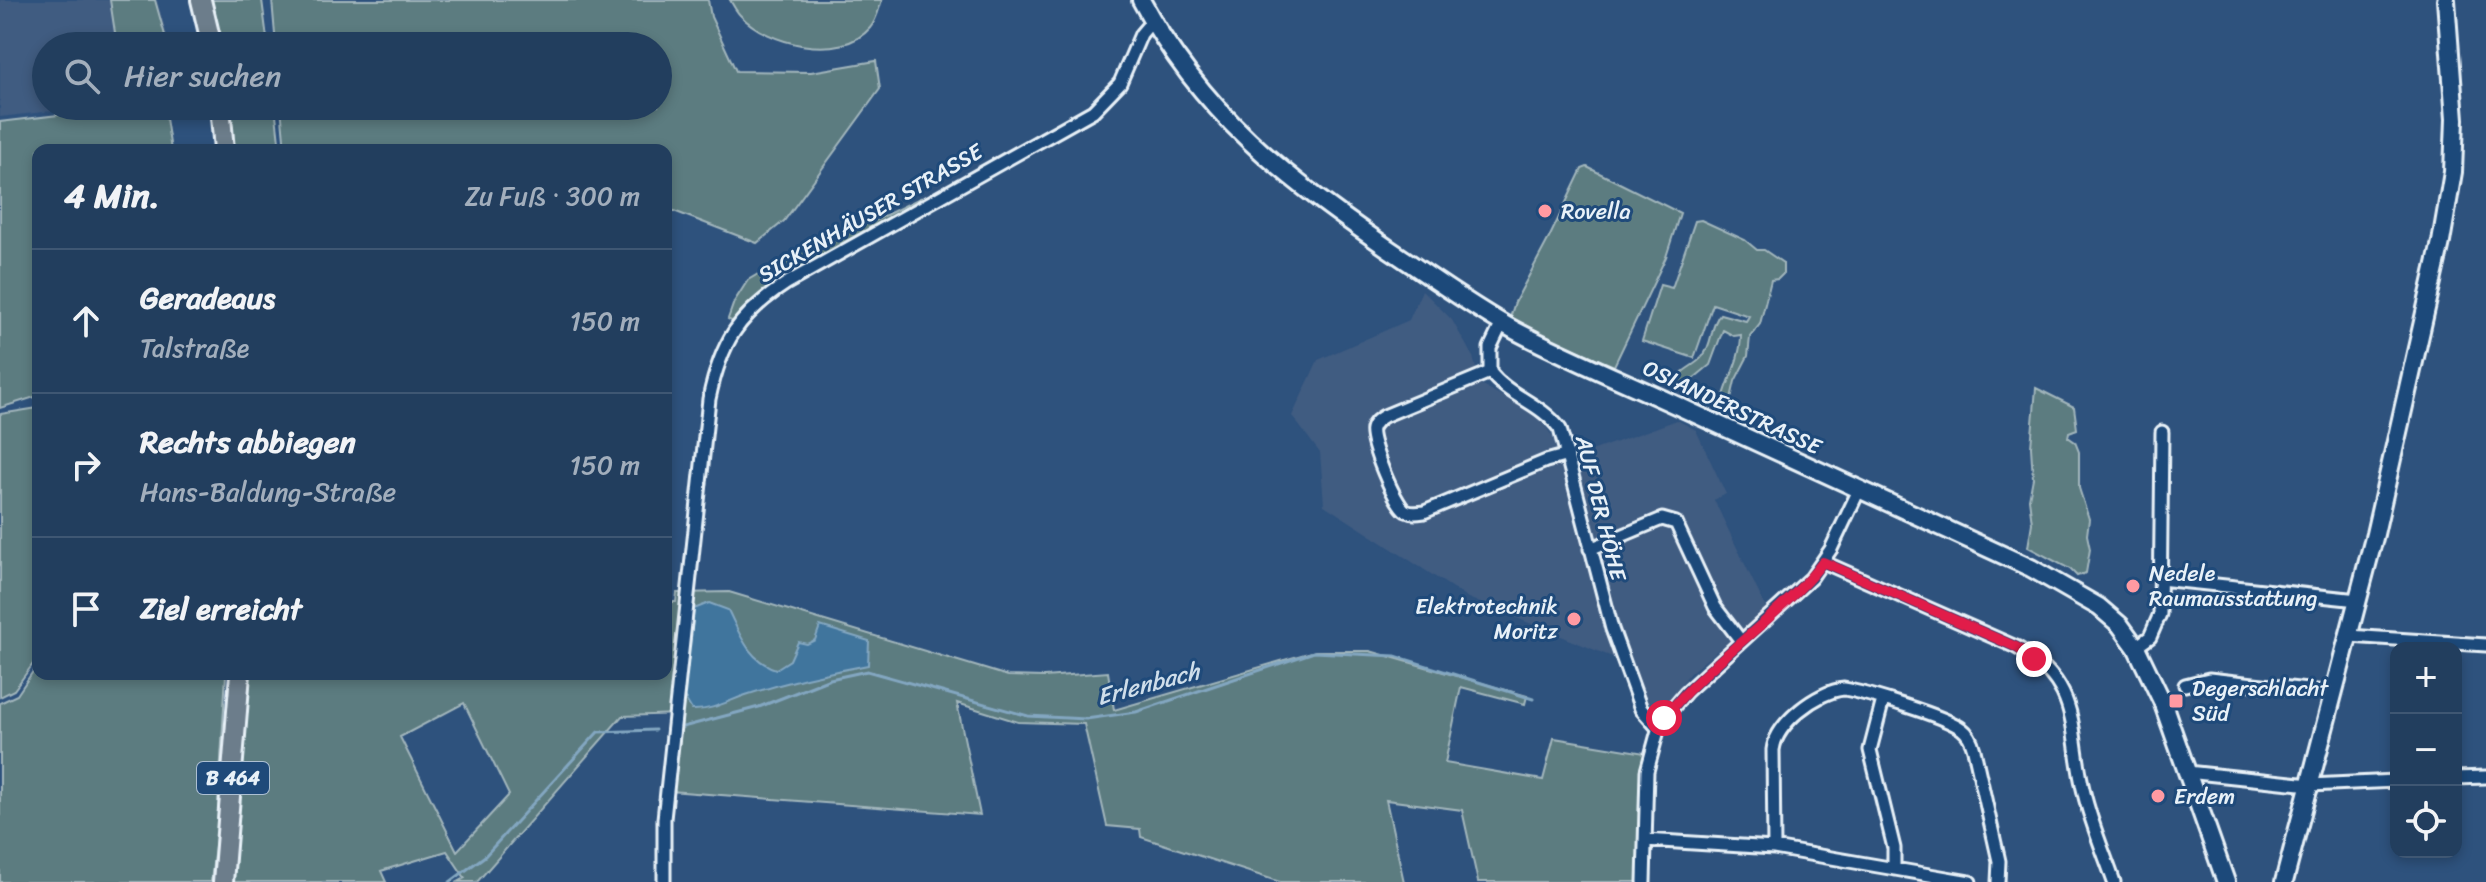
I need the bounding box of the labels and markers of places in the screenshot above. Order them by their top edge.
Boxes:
place label: Rovella [1561,192,1631,231]
marker: Rovella [1536,202,1554,220]
place label: Nedele Raumausstattung [2149,554,2318,618]
marker: Nedele Raumausstattung [2124,577,2142,595]
place label: Elektrotechnik Moritz [1415,587,1559,651]
marker: Elektrotechnik Moritz [1565,610,1583,628]
place label: Degerschlacht Süd [2192,669,2329,733]
marker: Degerschlacht Süd [2167,692,2185,710]
place label: Erdem [2174,777,2235,816]
marker: Erdem [2149,787,2167,805]

